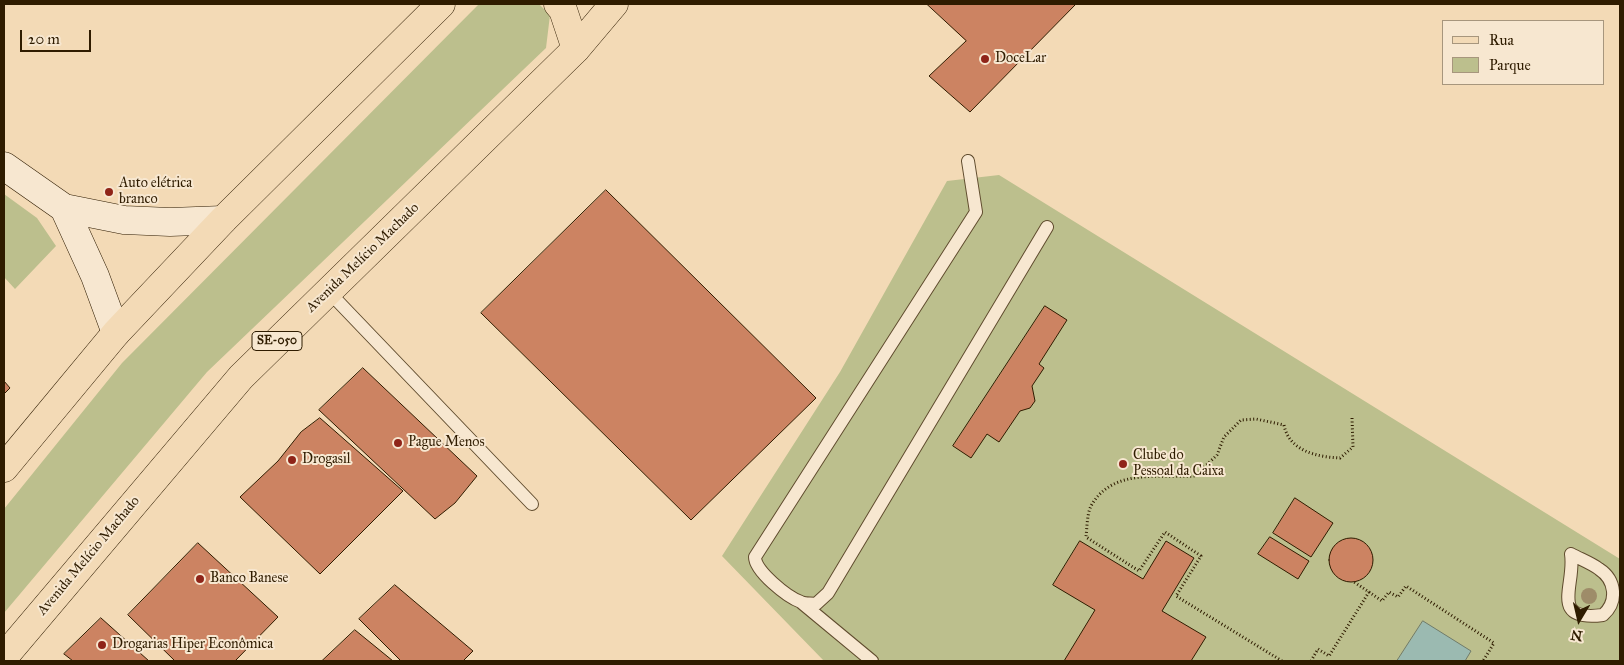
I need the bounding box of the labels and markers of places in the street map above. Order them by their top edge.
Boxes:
place label: DoceLar [995,51,1046,67]
marker: DoceLar [979,53,991,65]
place label: Auto elétrica branco [119,176,192,208]
marker: Auto elétrica branco [103,186,115,198]
place label: Pague Menos [408,435,485,451]
marker: Pague Menos [392,437,404,449]
place label: Clube do Pessoal da Caixa [1133,448,1224,481]
place label: Drogasil [302,452,351,468]
marker: Drogasil [286,454,298,466]
marker: Clube do Pessoal da Caixa [1117,458,1129,470]
place label: Banco Banese [210,571,288,587]
marker: Banco Banese [194,573,206,585]
place label: Drogarias Hiper Econômica [112,637,273,653]
marker: Drogarias Hiper Econômica [96,639,108,651]

